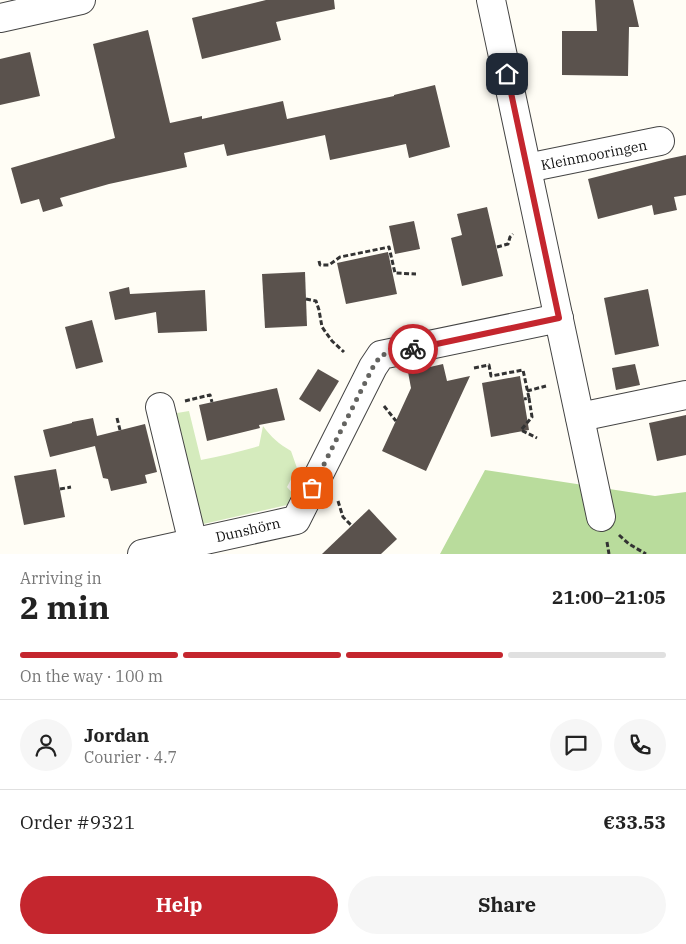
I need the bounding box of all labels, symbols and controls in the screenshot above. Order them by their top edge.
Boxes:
pin [486,53,528,95]
icon: home [493,60,521,88]
street label: Kleinmooringen [539,136,649,174]
courier [388,324,438,374]
icon: bike [399,335,427,363]
pin [291,467,333,509]
icon: bag [298,474,326,502]
street label: Dunshörn [214,514,282,546]
text: Arriving in [20,568,102,588]
text: 21:00–21:05 [552,585,666,609]
text: 2 min [20,586,110,628]
text: On the way · 100 m [20,666,163,686]
button: person [20,719,72,771]
button: chat [550,719,602,771]
button: phone [614,719,666,771]
text: Jordan [84,723,149,747]
text: Courier · 4.7 [84,747,177,767]
text: Order #9321 [20,810,135,834]
text: €33.53 [603,810,666,834]
button: Help [20,876,338,934]
button: Share [348,876,666,934]

